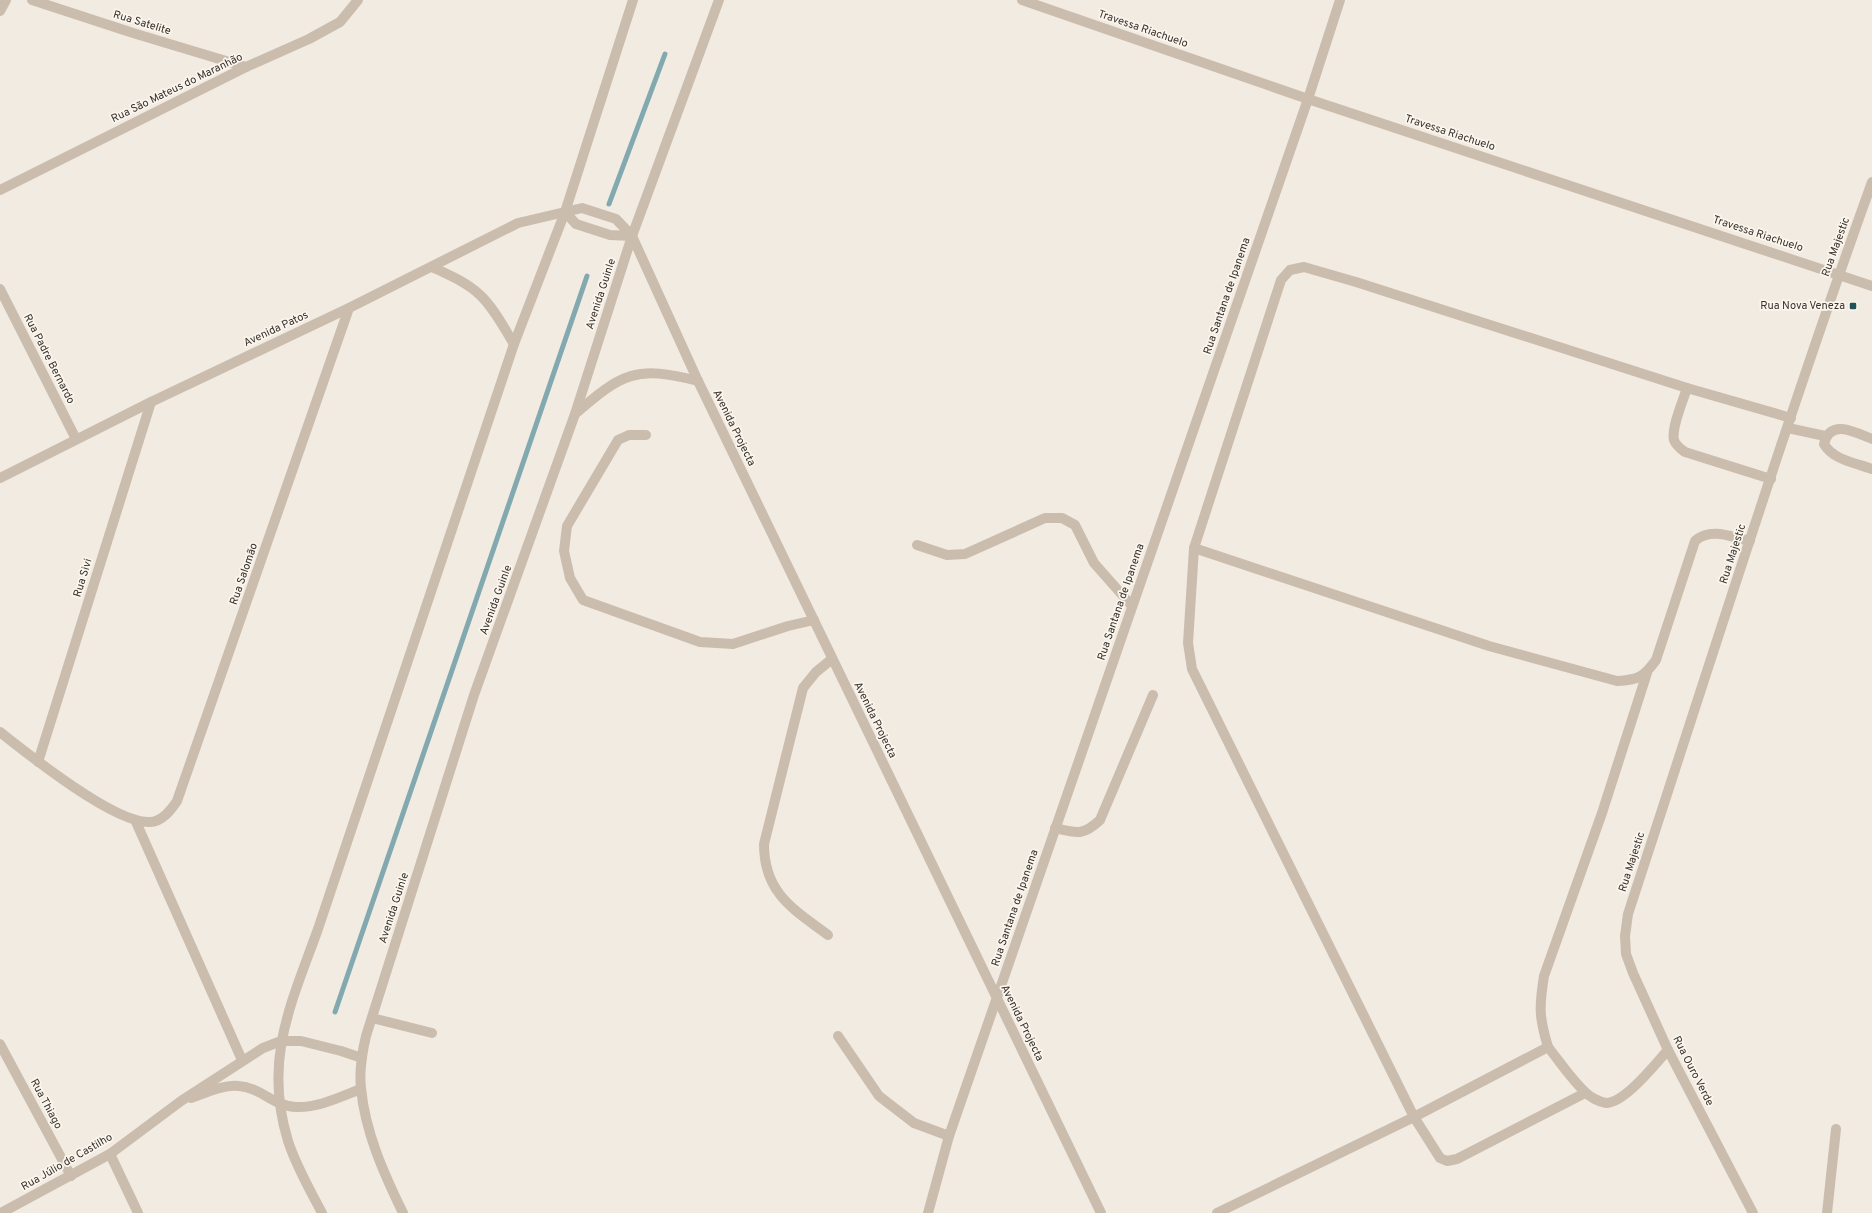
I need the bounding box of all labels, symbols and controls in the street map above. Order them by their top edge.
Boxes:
street label: Travessa Riachuelo [1096,7,1190,51]
street label: Rua Satelite [111,8,173,38]
street label: Rua São Mateus do Maranhão [109,50,245,126]
street label: Travessa Riachuelo [1403,112,1497,154]
street label: Travessa Riachuelo [1711,213,1805,255]
street label: Rua Majestic [1819,215,1853,279]
street label: Rua Santana de Ipanema [1200,236,1254,356]
street label: Avenida Guinle [583,257,619,331]
place label: Rua Nova Veneza [1760,299,1845,313]
marker: Rua Nova Veneza [1848,301,1858,311]
street label: Avenida Patos [241,308,311,350]
street label: Rua Padre Bernardo [20,312,78,406]
street label: Avenida Projecta [709,388,759,469]
street label: Rua Majestic [1717,522,1749,586]
street label: Rua Salomão [227,541,261,607]
street label: Rua Santana de Ipanema [1094,542,1148,662]
street label: Rua Sivi [71,557,95,599]
street label: Avenida Guinle [477,563,515,637]
street label: Avenida Projecta [850,680,900,761]
street label: Rua Majestic [1616,830,1648,894]
street label: Rua Santana de Ipanema [988,848,1042,968]
street label: Avenida Guinle [376,871,412,945]
street label: Avenida Projecta [997,983,1047,1064]
street label: Rua Ouro Verde [1669,1034,1717,1108]
street label: Rua Thiago [27,1076,65,1132]
street label: Rua Júlio de Castilho [19,1130,115,1194]

